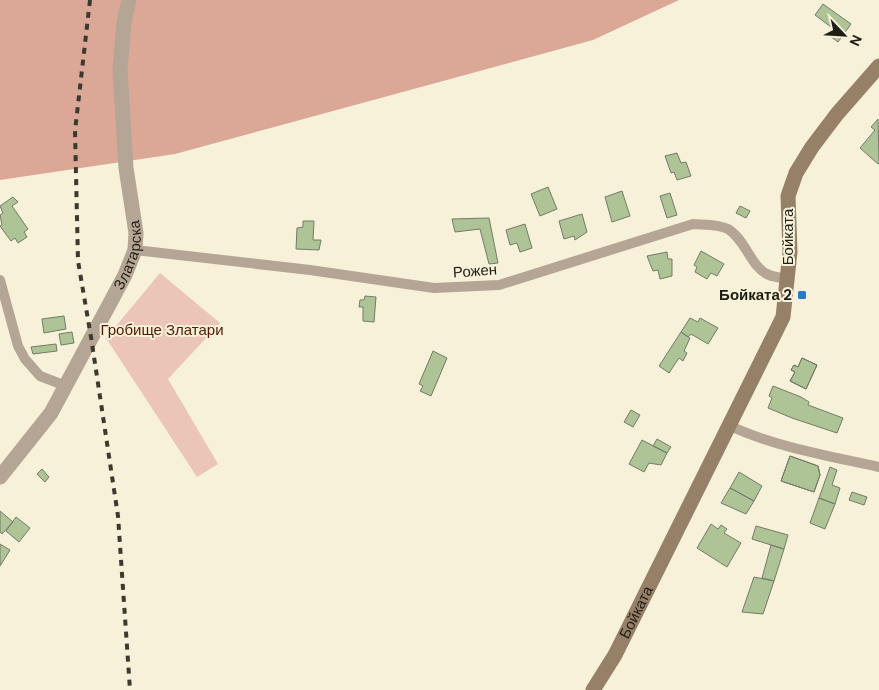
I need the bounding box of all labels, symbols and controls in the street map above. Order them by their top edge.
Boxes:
north arrow [819,10,869,60]
text: N [845,32,866,49]
street label: Бойката [778,208,798,265]
street label: Златарска [109,218,146,293]
street label: Рожен [452,259,498,283]
place label: Бойката 2 [719,285,792,305]
marker: Бойката 2 [796,289,808,301]
park label: Гробище Златари [100,320,224,340]
street label: Бойката [615,582,658,642]

